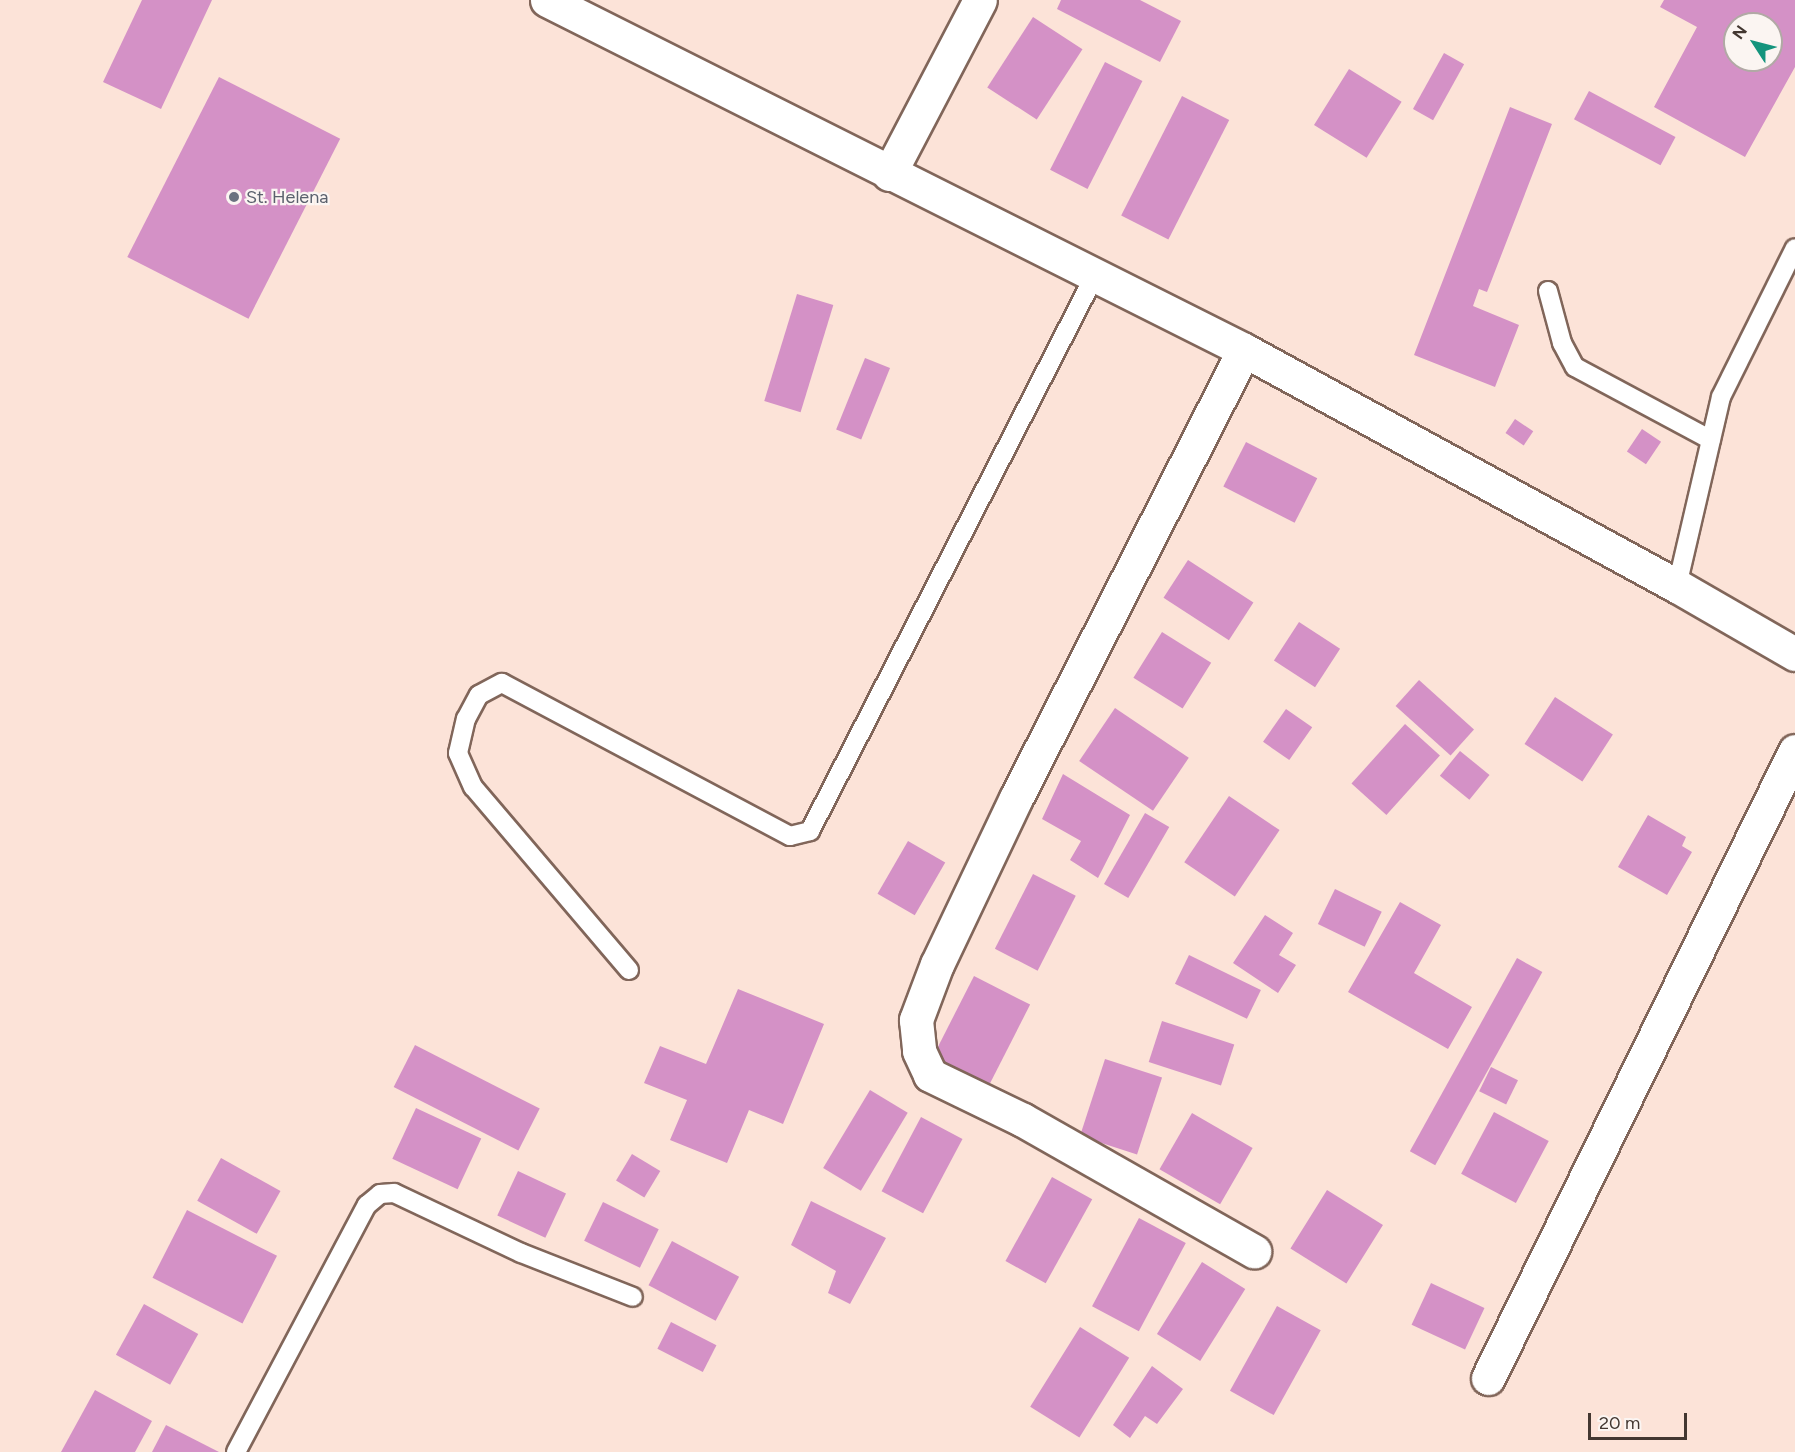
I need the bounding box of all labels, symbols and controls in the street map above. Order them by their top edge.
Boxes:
north arrow [1723,12,1783,72]
text: N [1728,22,1751,43]
place label: St. Helena [246,186,328,208]
marker: St. Helena [227,190,241,204]
scale bar [1591,1401,1690,1439]
text: 20 m [1599,1412,1640,1434]

